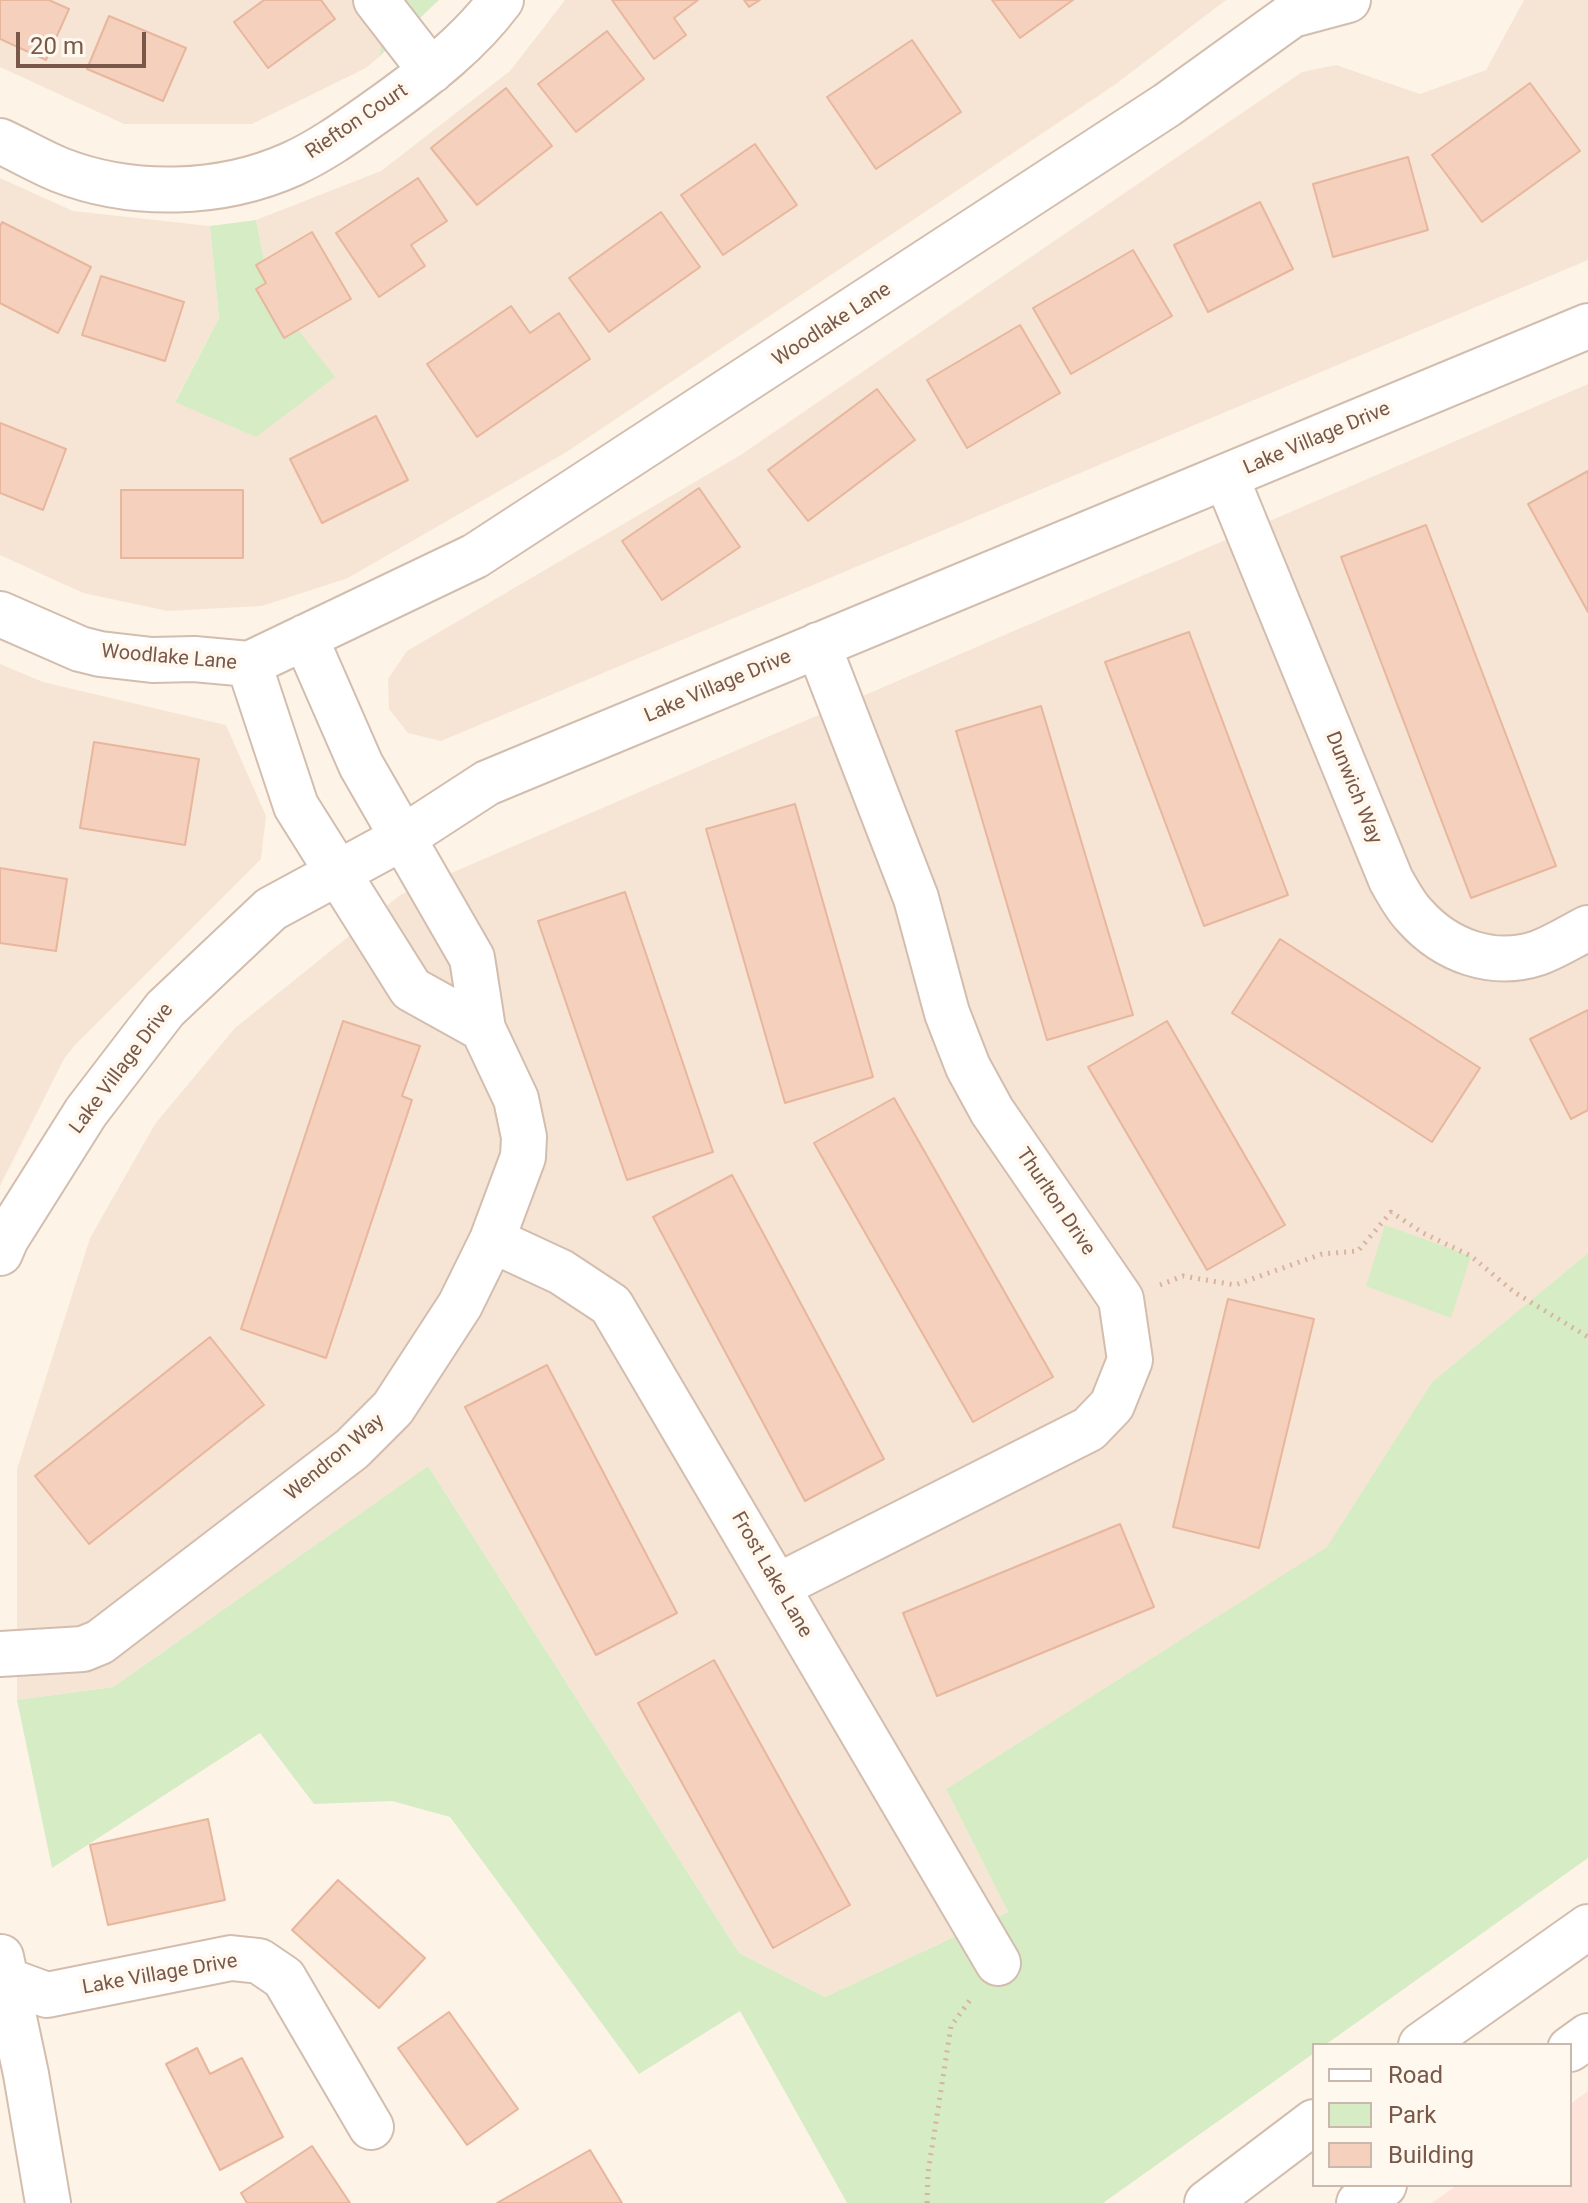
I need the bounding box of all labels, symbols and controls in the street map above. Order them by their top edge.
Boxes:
scale bar [20,16,150,66]
text: 20 m [30,32,84,60]
street label: Riefton Court [301,79,413,165]
street label: Woodlake Lane [768,278,896,372]
street label: Lake Village Drive [1240,397,1394,481]
street label: Woodlake Lane [100,640,238,676]
street label: Lake Village Drive [641,645,795,729]
street label: Dunwich Way [1320,728,1386,848]
street label: Lake Village Drive [65,999,179,1139]
street label: Thurlton Drive [1010,1144,1100,1260]
street label: Wendron Way [281,1410,389,1506]
street label: Frost Lake Lane [725,1508,817,1642]
street label: Lake Village Drive [81,1950,239,2000]
legend [1312,2043,1572,2187]
text: Road [1388,2061,1443,2089]
text: Park [1388,2101,1436,2129]
text: Building [1388,2141,1474,2169]

